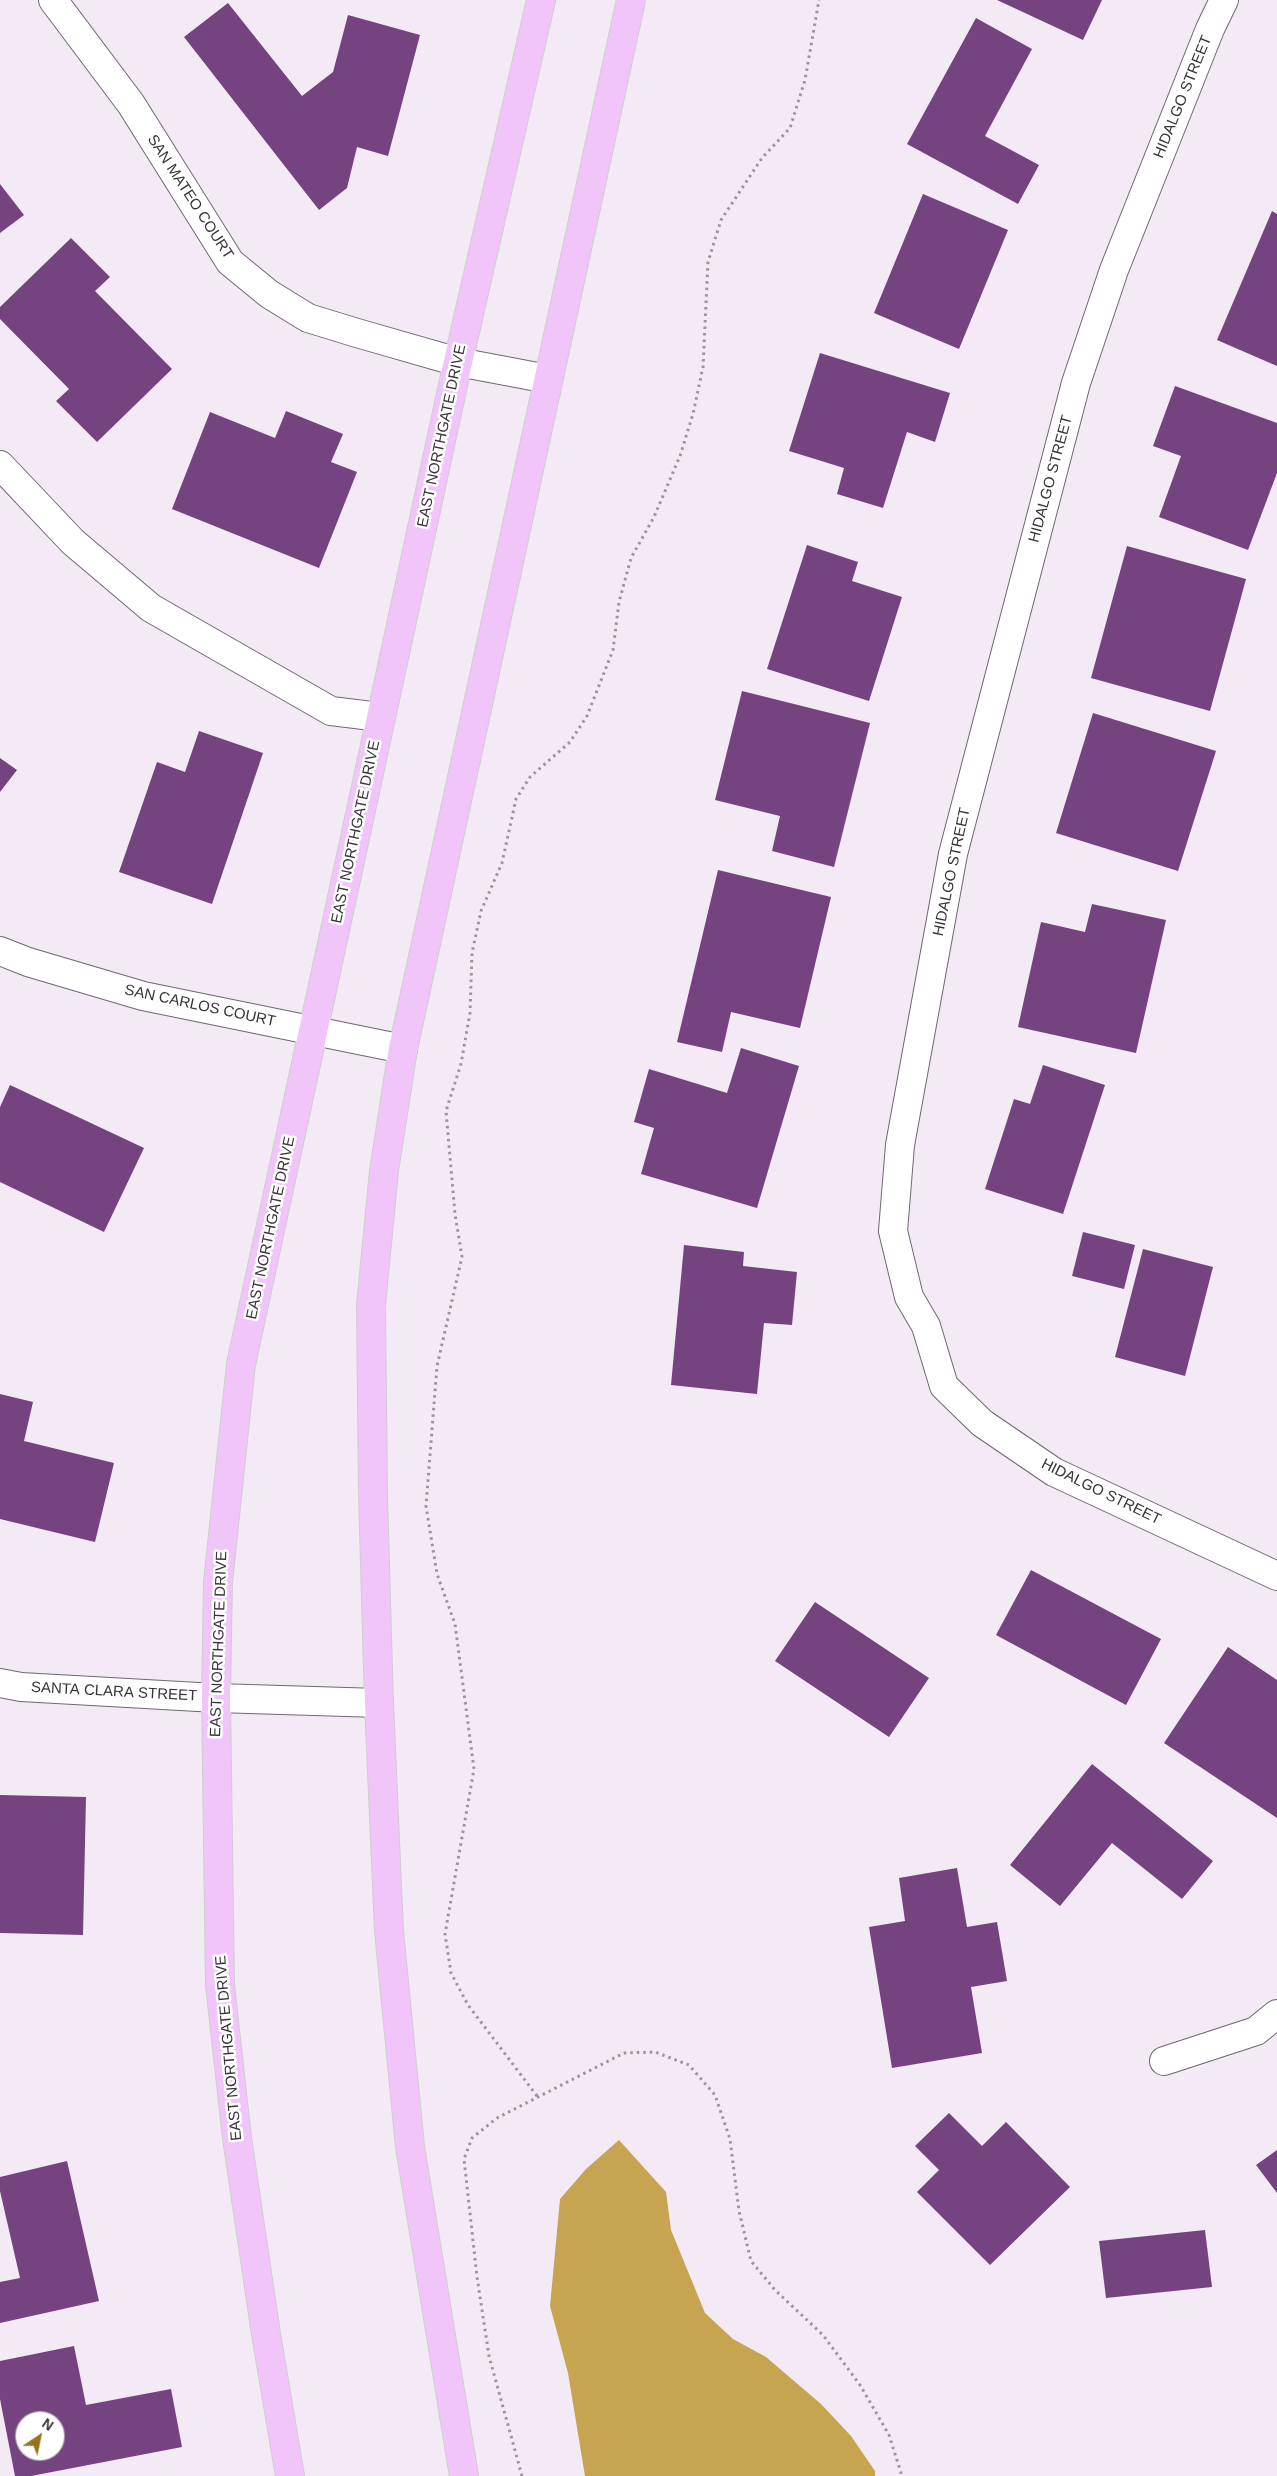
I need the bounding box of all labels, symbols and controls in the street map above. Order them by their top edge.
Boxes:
street label: HIDALGO STREET [1150,33,1216,161]
street label: SAN MATEO COURT [143,132,237,262]
street label: EAST NORTHGATE DRIVE [414,343,470,529]
street label: HIDALGO STREET [1025,413,1077,545]
street label: EAST NORTHGATE DRIVE [328,739,384,925]
street label: HIDALGO STREET [930,806,974,938]
street label: SAN CARLOS COURT [123,981,277,1031]
street label: EAST NORTHGATE DRIVE [243,1135,299,1321]
street label: HIDALGO STREET [1038,1455,1164,1529]
street label: EAST NORTHGATE DRIVE [207,1551,231,1737]
street label: SANTA CLARA STREET [30,1679,198,1705]
street label: EAST NORTHGATE DRIVE [212,1955,246,2141]
north arrow [15,2411,65,2461]
text: N [39,2415,56,2434]

